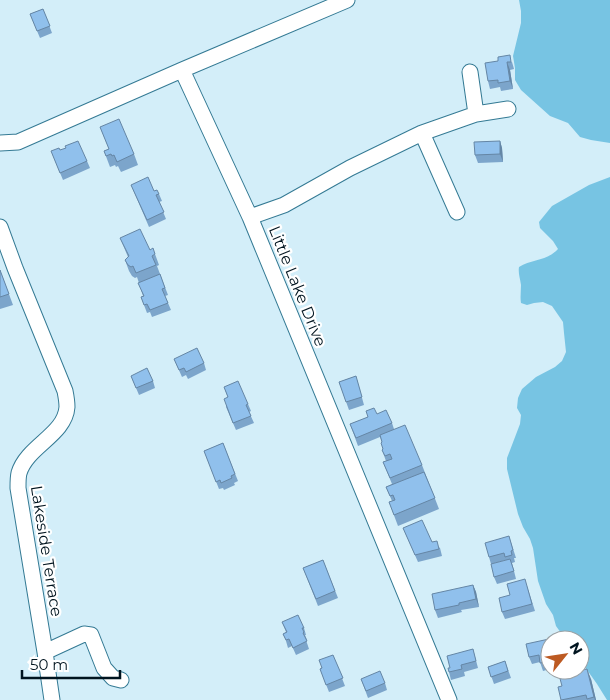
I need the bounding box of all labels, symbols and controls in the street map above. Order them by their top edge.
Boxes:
street label: Little Lake Drive [265,223,330,349]
street label: Lakeside Terrace [27,484,66,618]
north arrow [540,630,590,680]
text: N [566,639,587,658]
scale bar [22,648,120,680]
text: 50 m [30,655,68,674]

